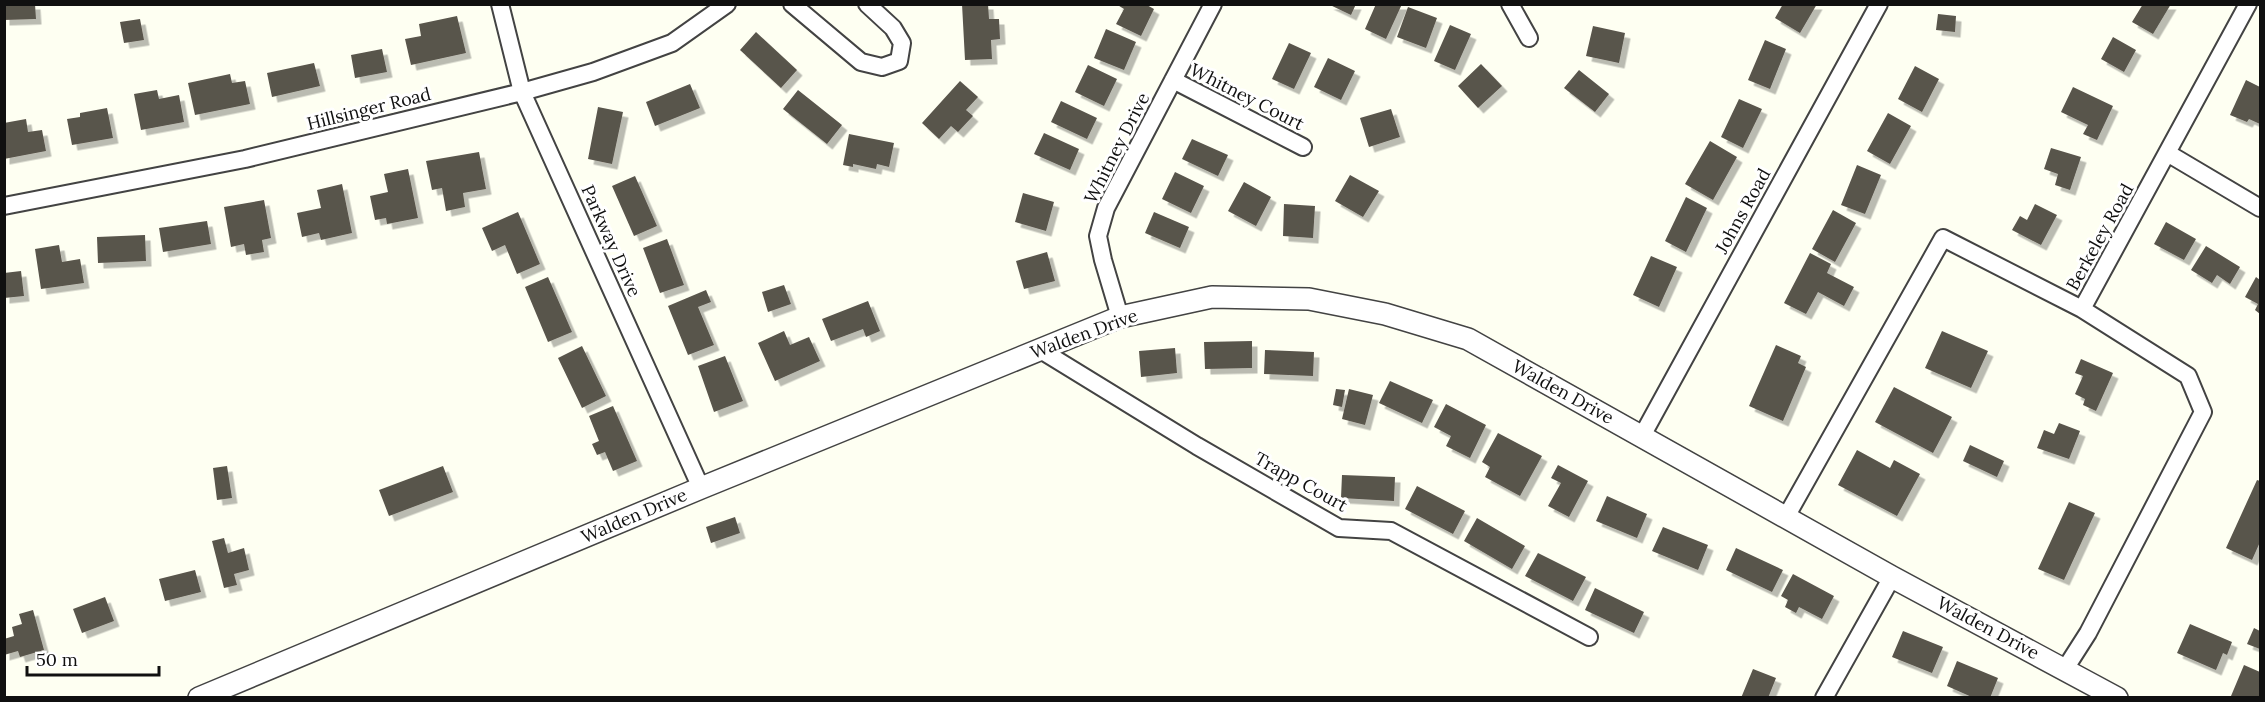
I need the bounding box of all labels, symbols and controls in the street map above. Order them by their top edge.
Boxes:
street label: Whitney Court [1186,58,1308,135]
street label: Hillsinger Road [304,82,433,135]
street label: Whitney Drive [1079,88,1154,207]
street label: Johns Road [1709,164,1775,258]
street label: Berkeley Road [2061,179,2138,294]
street label: Parkway Drive [577,181,646,301]
street label: Walden Drive [1027,303,1141,364]
street label: Walden Drive [1508,354,1618,429]
street label: Trapp Court [1251,446,1352,517]
street label: Walden Drive [577,483,690,548]
street label: Walden Drive [1933,591,2044,664]
scale bar [27,639,159,677]
text: 50 m [36,648,78,671]

